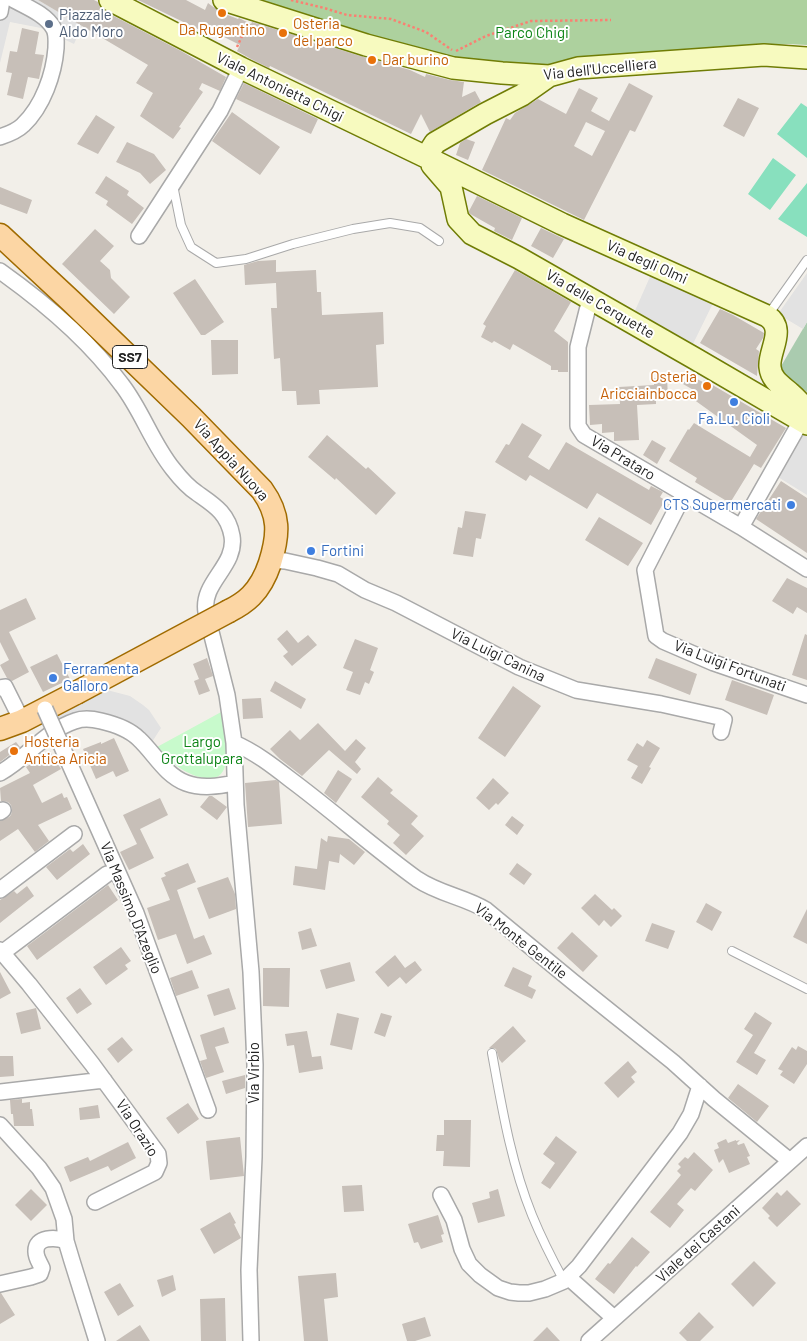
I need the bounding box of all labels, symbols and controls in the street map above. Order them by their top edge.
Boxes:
place label: Piazzale Aldo Moro [59,6,123,41]
marker: Da Rugantino [216,7,228,19]
place label: Osteria del parco [293,15,353,50]
marker: Piazzale Aldo Moro [43,18,55,30]
place label: Da Rugantino [179,21,265,39]
park label: Parco Chigi [495,24,569,42]
marker: Osteria del parco [277,27,289,39]
street label: Viale Antonietta Chigi [213,48,347,126]
place label: Dar burino [382,51,449,69]
marker: Dar burino [366,54,378,66]
street label: Via dell'Uccelliera [543,54,657,84]
street label: Via degli Olmi [604,236,690,288]
street label: Via delle Cerquette [542,266,658,342]
road number: SS7 [112,346,148,368]
place label: Osteria Aricciainbocca [600,368,697,403]
marker: Osteria Aricciainbocca [701,380,713,392]
marker: Fa.Lu. Cioli [728,396,740,408]
place label: Fa.Lu. Cioli [698,410,770,428]
street label: Via Appia Nuova [189,415,273,505]
street label: Via Prataro [588,432,658,484]
place label: CTS Supermercati [663,496,781,514]
marker: CTS Supermercati [785,499,797,511]
place label: Fortini [321,542,364,560]
marker: Fortini [305,545,317,557]
street label: Via Luigi Canina [448,624,548,686]
street label: Via Luigi Fortunati [671,636,789,696]
place label: Ferramenta Galloro [63,660,139,695]
marker: Ferramenta Galloro [47,672,59,684]
place label: Hosteria Antica Aricia [24,733,107,768]
park label: Largo Grottalupara [161,733,243,768]
marker: Hosteria Antica Aricia [8,745,20,757]
street label: Via Massimo D'Azeglio [96,839,166,977]
street label: Via Monte Gentile [471,899,571,983]
street label: Via Virbio [245,1042,263,1104]
street label: Via Orazio [112,1096,162,1160]
street label: Viale dei Castani [652,1202,744,1286]

